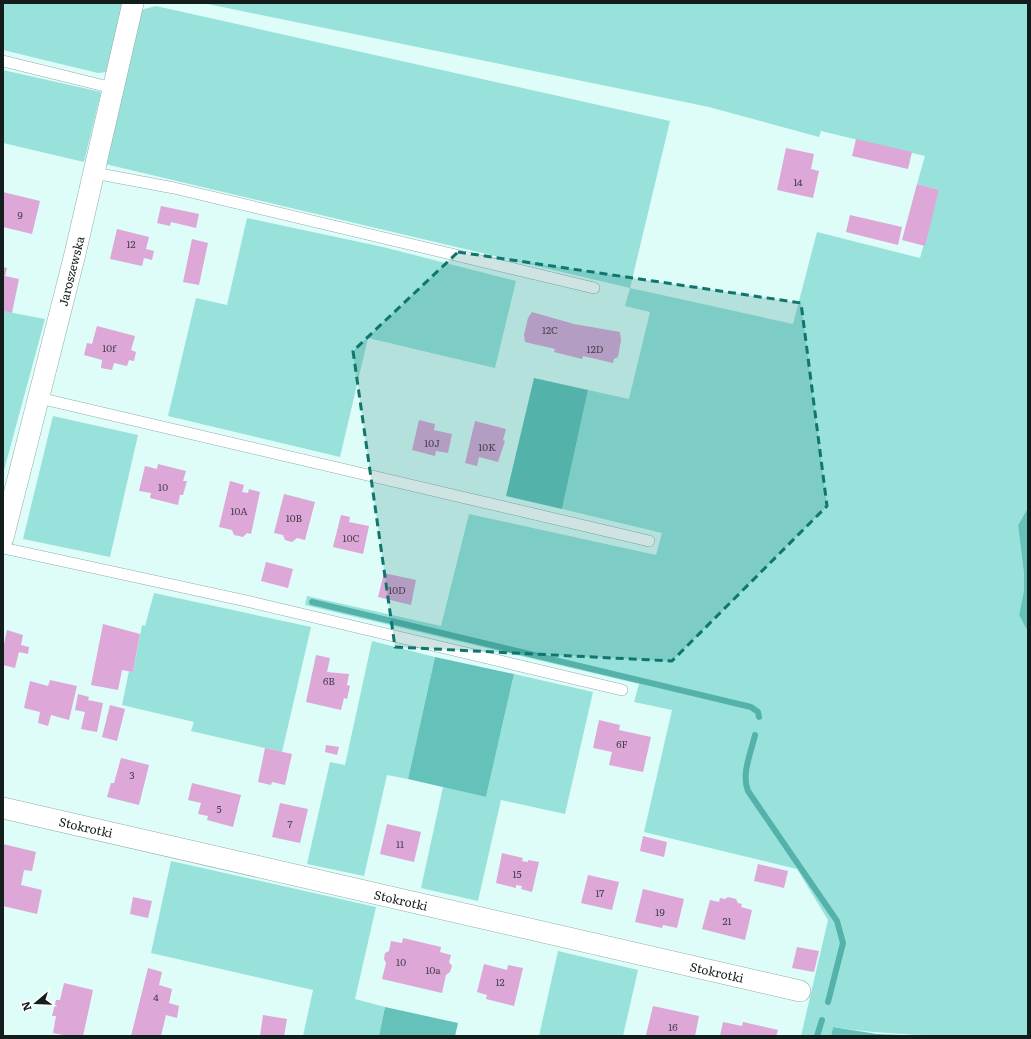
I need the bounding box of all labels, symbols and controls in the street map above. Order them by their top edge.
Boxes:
house number: 14 [793,174,803,189]
house number: 9 [17,207,23,222]
street label: Jaroszewska [54,234,89,308]
house number: 12 [126,236,136,251]
house number: 12C [542,322,558,337]
house number: 10f [102,340,117,355]
house number: 12D [587,341,604,356]
house number: 10J [424,435,440,450]
house number: 10K [478,439,496,454]
house number: 10 [158,479,168,494]
house number: 10A [230,503,248,518]
house number: 10B [286,510,303,525]
house number: 10C [343,530,359,545]
house number: 10D [388,582,406,597]
house number: 6B [323,673,335,688]
house number: 6F [616,736,628,751]
house number: 3 [129,767,135,782]
house number: 5 [216,801,222,816]
street label: Stokrotki [57,812,115,842]
house number: 7 [287,816,293,831]
house number: 11 [396,836,404,851]
house number: 15 [512,866,522,881]
street label: Stokrotki [372,885,430,915]
house number: 17 [596,885,604,900]
house number: 19 [655,904,665,919]
house number: 21 [722,913,732,928]
house number: 10 [396,954,406,969]
street label: Stokrotki [688,957,746,987]
house number: 10a [425,962,441,977]
house number: 12 [495,974,505,989]
north arrow [16,983,56,1023]
house number: 4 [153,989,159,1004]
text: N [17,1000,35,1014]
house number: 16 [668,1019,678,1034]

